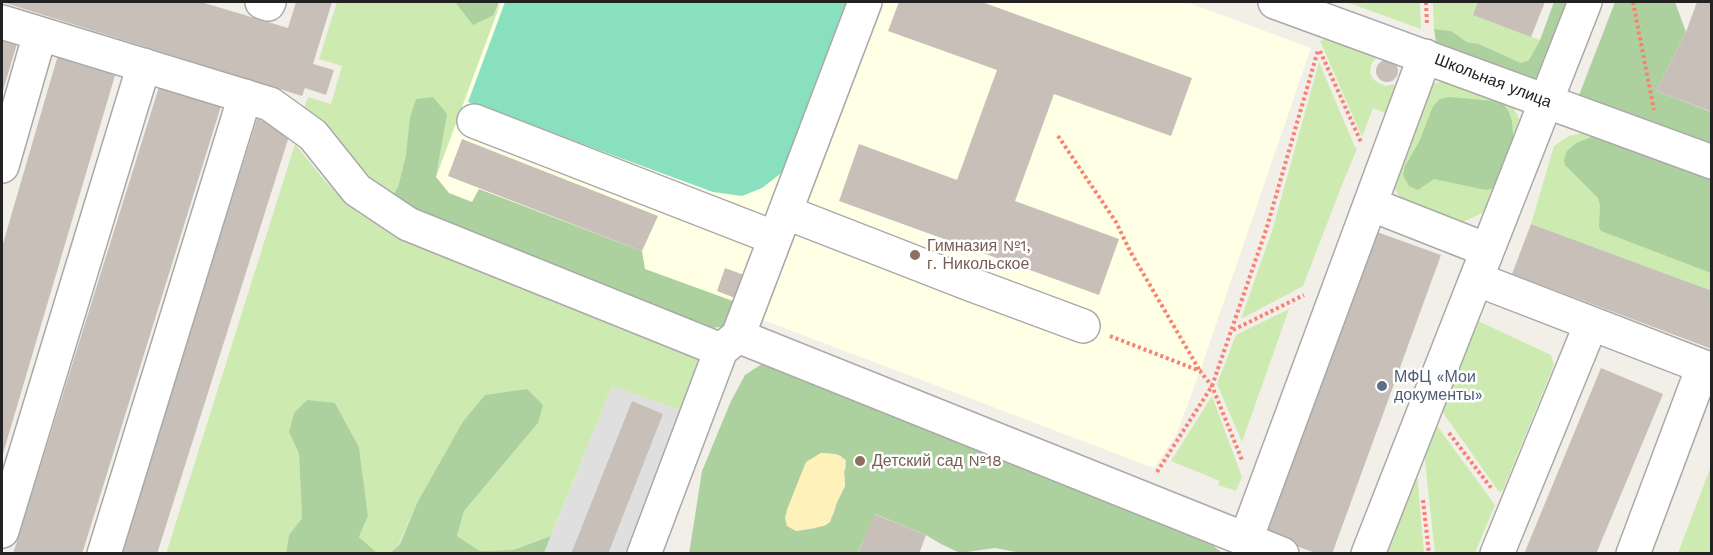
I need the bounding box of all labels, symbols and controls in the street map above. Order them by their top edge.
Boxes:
street label: Школьная улица [1432,50,1554,112]
place label: Гимназия №1, г. Никольское [927,236,1031,274]
marker: Гимназия №1, г. Никольское [908,248,922,262]
place label: МФЦ «Мои документы» [1394,367,1483,405]
marker: МФЦ «Мои документы» [1375,379,1389,393]
place label: Детский сад №18 [872,451,1002,471]
marker: Детский сад №18 [853,454,867,468]

